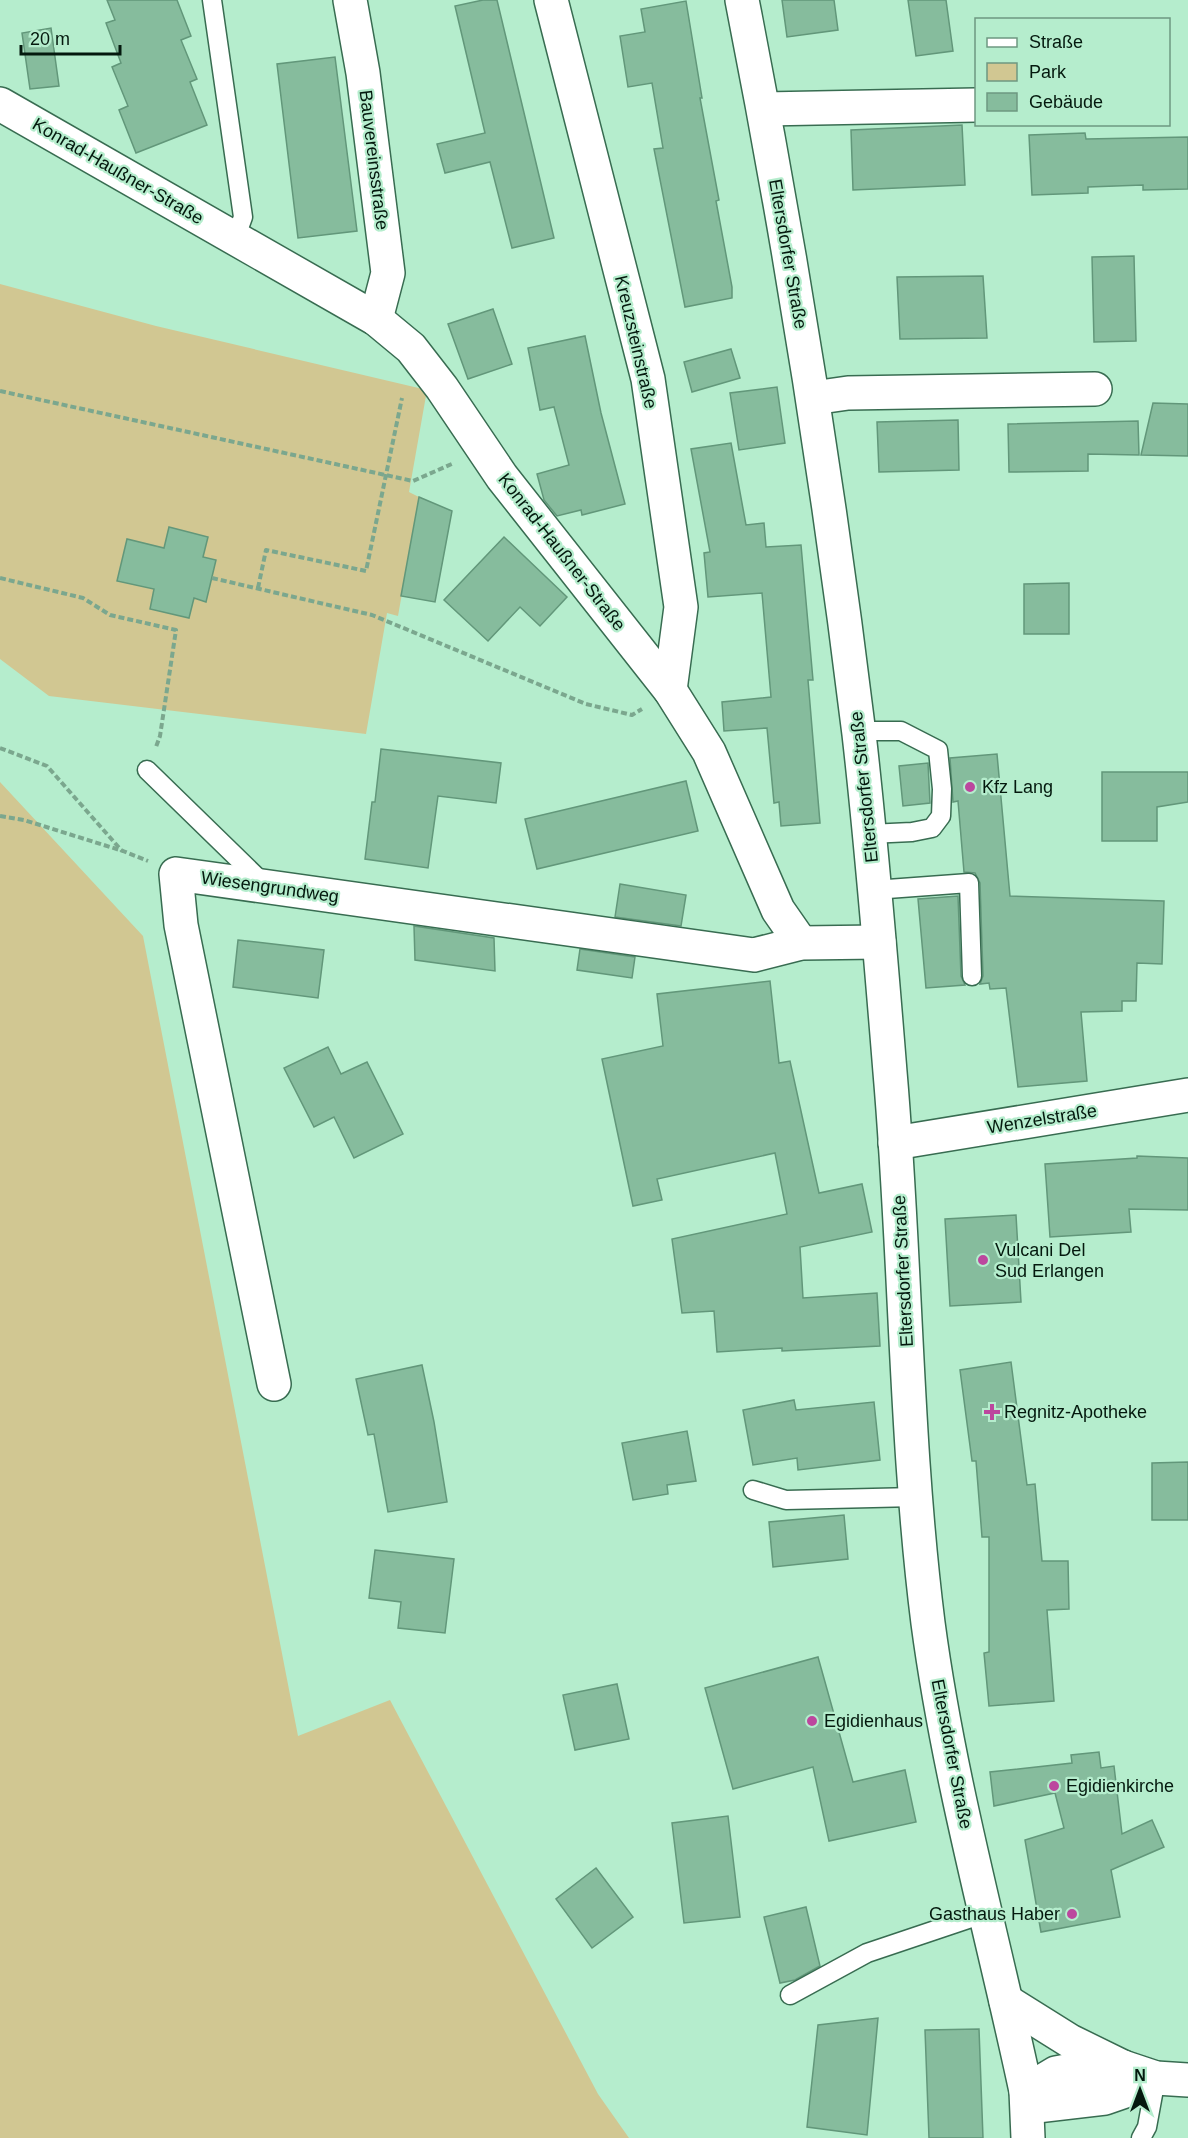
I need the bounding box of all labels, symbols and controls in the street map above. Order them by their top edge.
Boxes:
scale bar [21,18,120,56]
legend [975,18,1170,126]
text: 20 m [30,29,70,49]
text: Straße [1029,32,1083,52]
text: Park [1029,62,1067,82]
street label: Bauvereinsstraße [355,89,393,231]
text: Gebäude [1029,92,1103,112]
street label: Konrad-Haußner-Straße [29,114,207,228]
street label: Eltersdorfer Straße [765,177,811,331]
street label: Kreuzsteinstraße [611,273,661,411]
street label: Konrad-Haußner-Straße [494,469,630,635]
street label: Eltersdorfer Straße [846,710,882,864]
place label: Kfz Lang [982,777,1053,797]
marker: Kfz Lang [963,780,977,794]
street label: Wiesengrundweg [200,867,340,907]
street label: Wenzelstraße [986,1100,1098,1138]
street label: Eltersdorfer Straße [889,1195,917,1347]
place label: Vulcani Del Sud Erlangen [995,1240,1104,1281]
marker: Vulcani Del Sud Erlangen [976,1253,990,1267]
place label: Regnitz-Apotheke [1004,1402,1147,1422]
marker: Regnitz-Apotheke [985,1405,999,1419]
street label: Eltersdorfer Straße [928,1677,976,1831]
place label: Egidienhaus [824,1711,923,1731]
marker: Egidienhaus [805,1714,819,1728]
place label: Egidienkirche [1066,1776,1174,1796]
marker: Egidienkirche [1047,1779,1061,1793]
place label: Gasthaus Haber [929,1904,1060,1924]
marker: Gasthaus Haber [1065,1907,1079,1921]
north arrow [1110,2060,1170,2120]
text: N [1134,2067,1146,2084]

